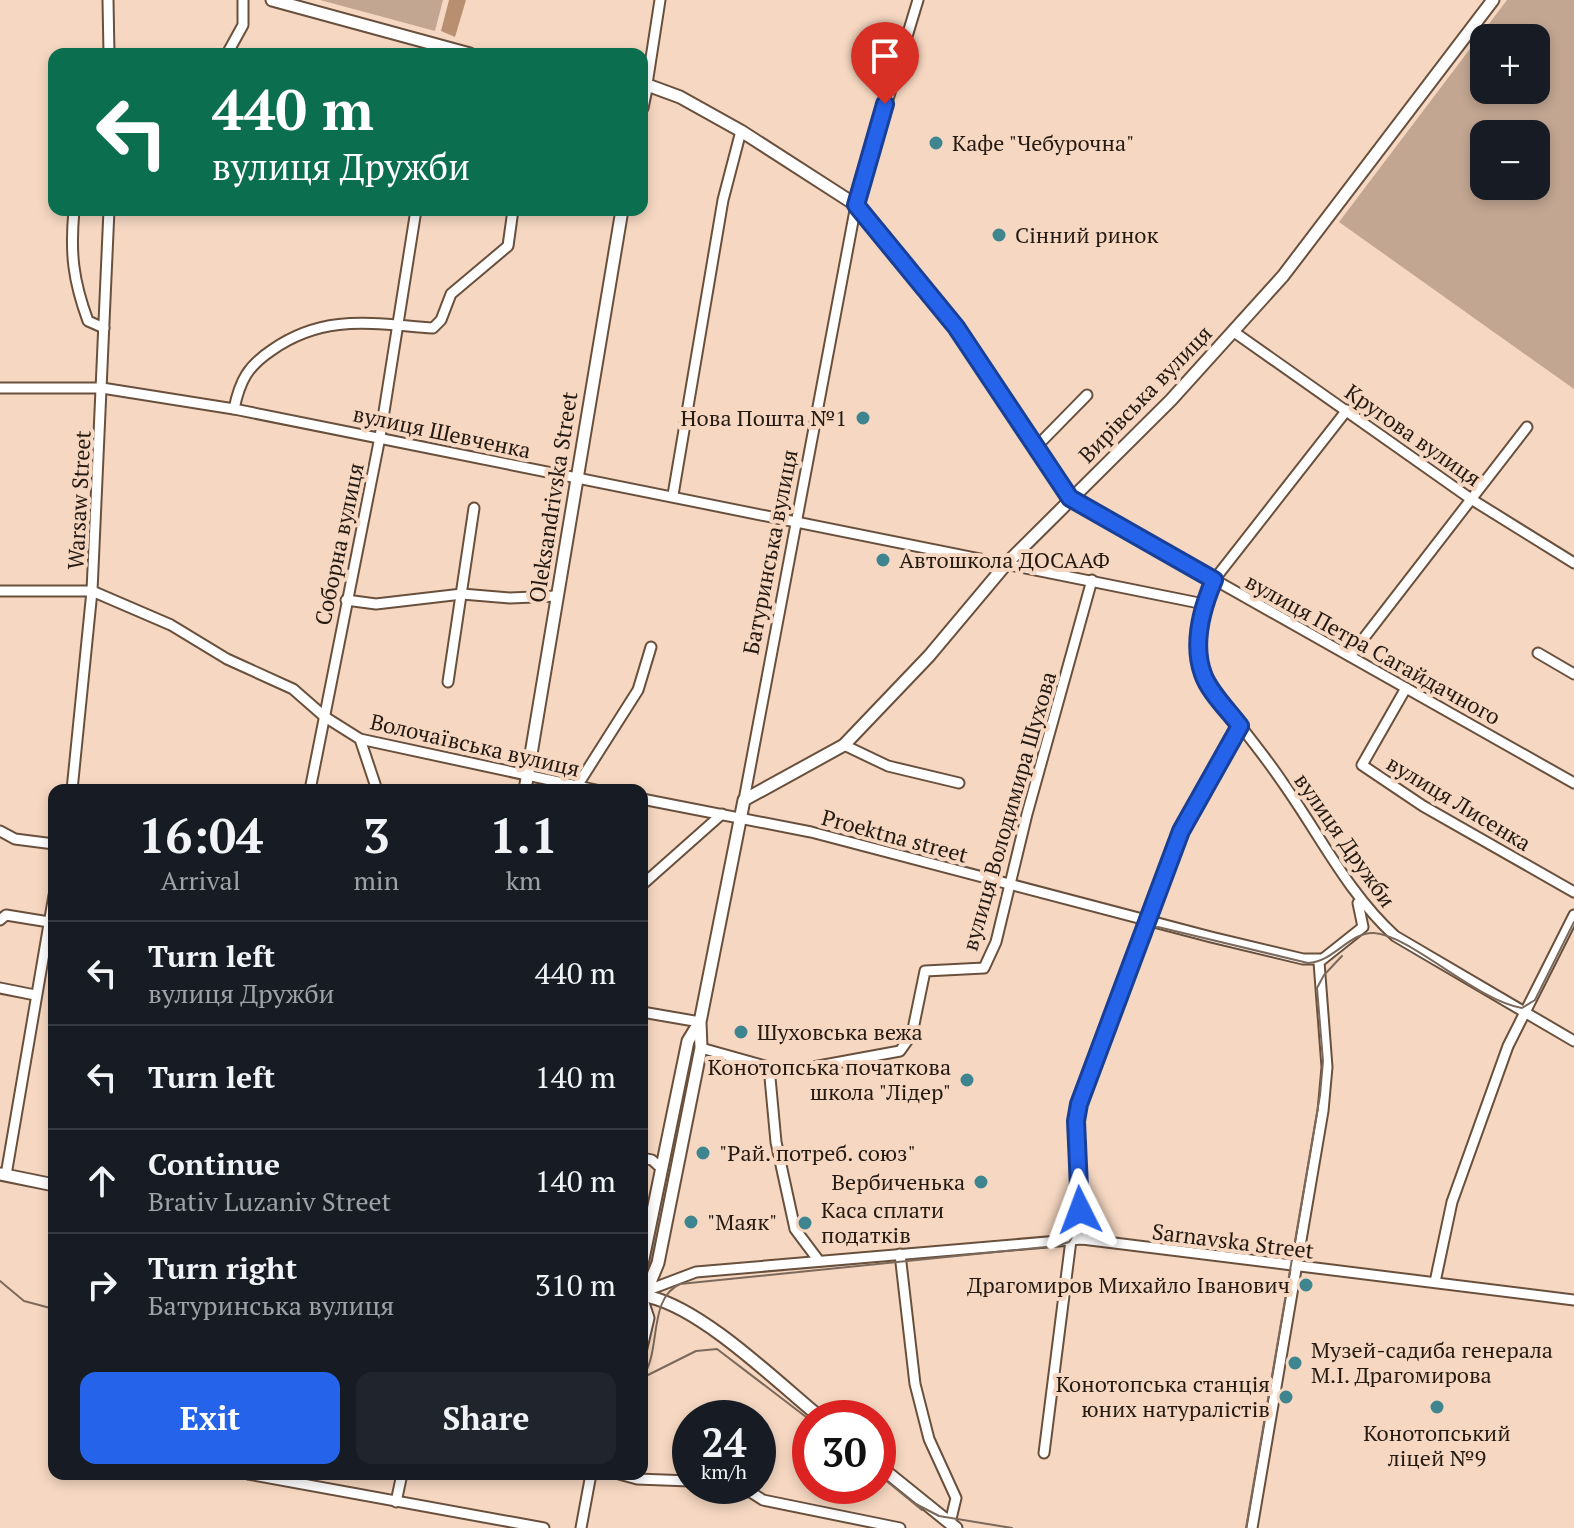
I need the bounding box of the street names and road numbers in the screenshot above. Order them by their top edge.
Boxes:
street label: Вирівська вулиця [1072,319,1218,469]
street label: Кругова вулиця [1339,377,1487,492]
street label: Oleksandrivska Street [521,389,584,605]
street label: вулиця Шевченка [351,399,534,465]
street label: Warsaw Street [60,430,97,570]
street label: Батуринська вулиця [735,447,804,657]
street label: Соборна вулиця [307,460,370,628]
street label: вулиця Петра Сагайдачного [1241,566,1506,731]
street label: вулиця Володимира Шухова [955,668,1062,954]
street label: Волочаївська вулиця [368,706,583,783]
street label: вулиця Лисенка [1382,748,1537,857]
street label: вулиця Дружби [1288,767,1403,913]
street label: Proektna street [819,802,971,869]
street label: Sarnavska Street [1151,1216,1316,1265]

